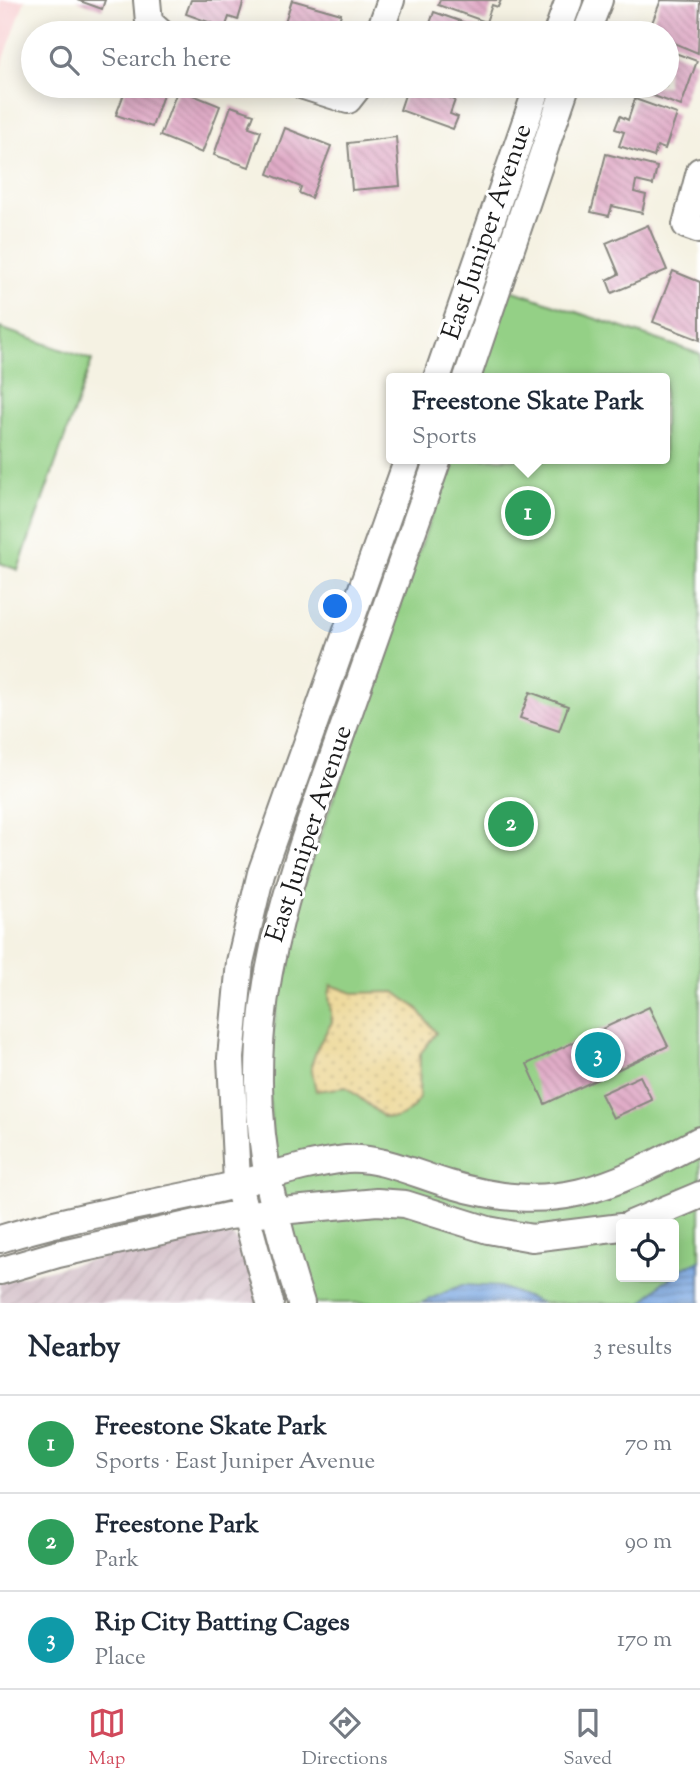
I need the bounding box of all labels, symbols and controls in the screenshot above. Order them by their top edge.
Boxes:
search box [21,21,679,98]
icon: search [45,41,83,79]
text: Search here [101,41,231,78]
street label: East Juniper Avenue [434,119,542,345]
popup [386,373,670,464]
text: Freestone Skate Park [412,384,644,421]
text: Sports [412,421,477,454]
pin: 1 [505,487,551,539]
your location [318,589,352,623]
street label: East Juniper Avenue [257,721,363,947]
pin: 2 [488,798,534,850]
pin: 3 [575,1029,621,1081]
map controls [616,1219,679,1282]
button: locate [616,1219,679,1282]
text: Nearby [28,1327,120,1370]
text: 3 results [593,1332,672,1365]
text: Freestone Skate Park [95,1409,327,1446]
text: 1 [47,1428,55,1461]
text: 70 m [625,1428,672,1461]
text: Sports · East Juniper Avenue [95,1446,375,1479]
text: Freestone Park [95,1507,259,1544]
text: 2 [46,1526,56,1559]
text: 90 m [625,1526,672,1559]
text: Park [95,1544,139,1577]
text: Rip City Batting Cages [95,1605,350,1642]
text: 3 [46,1624,56,1657]
text: 170 m [617,1624,672,1657]
text: Place [95,1642,146,1675]
tab: Map [88,1704,126,1773]
tab: Directions [302,1704,387,1773]
tab: Saved [563,1704,612,1773]

